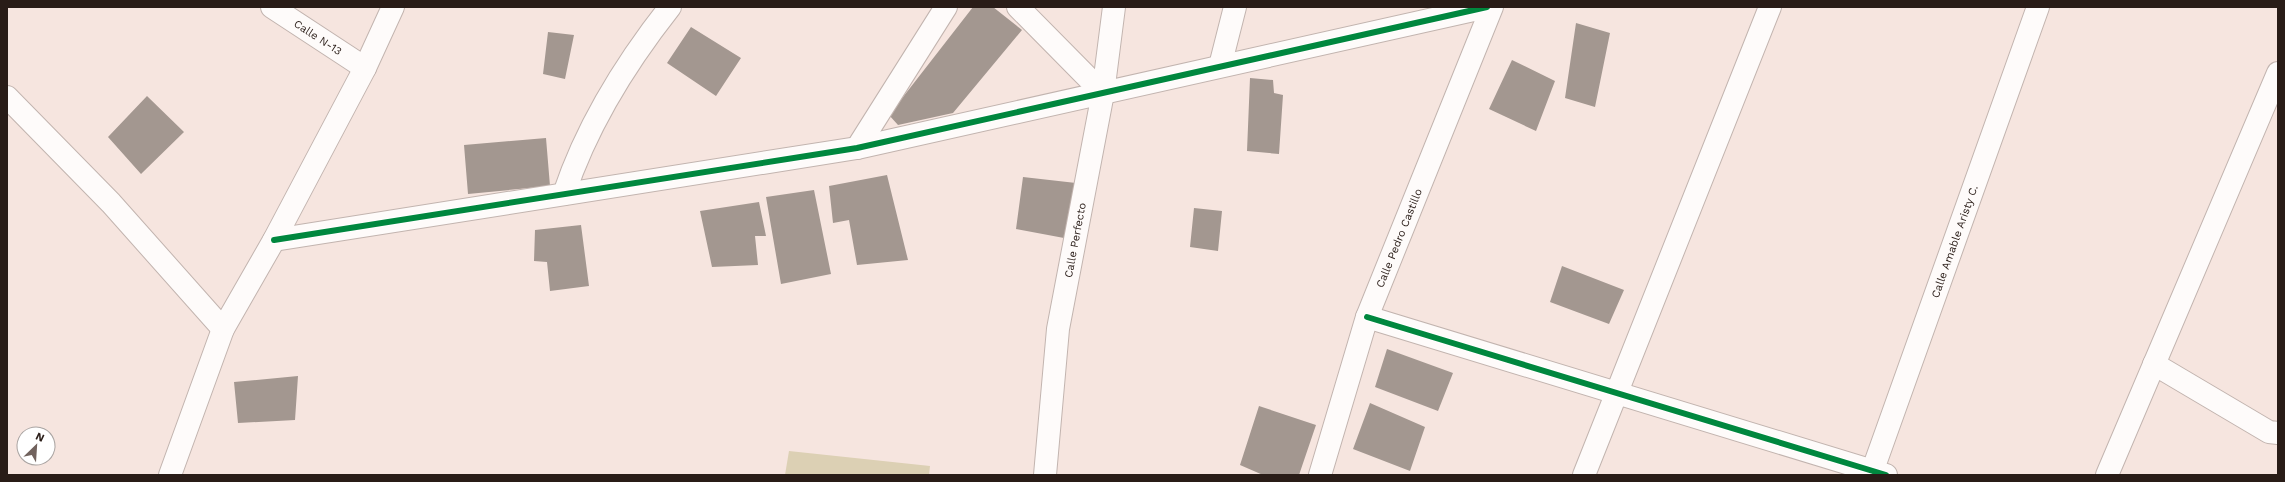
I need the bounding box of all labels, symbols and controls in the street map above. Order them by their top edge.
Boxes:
street label: Calle N-13 [291,17,344,58]
street label: Calle Amable Aristy C. [1929,183,1981,300]
street label: Calle Pedro Castillo [1374,187,1425,290]
street label: Calle Perfecto [1062,202,1089,279]
north arrow [16,426,56,466]
text: N [34,430,46,445]

